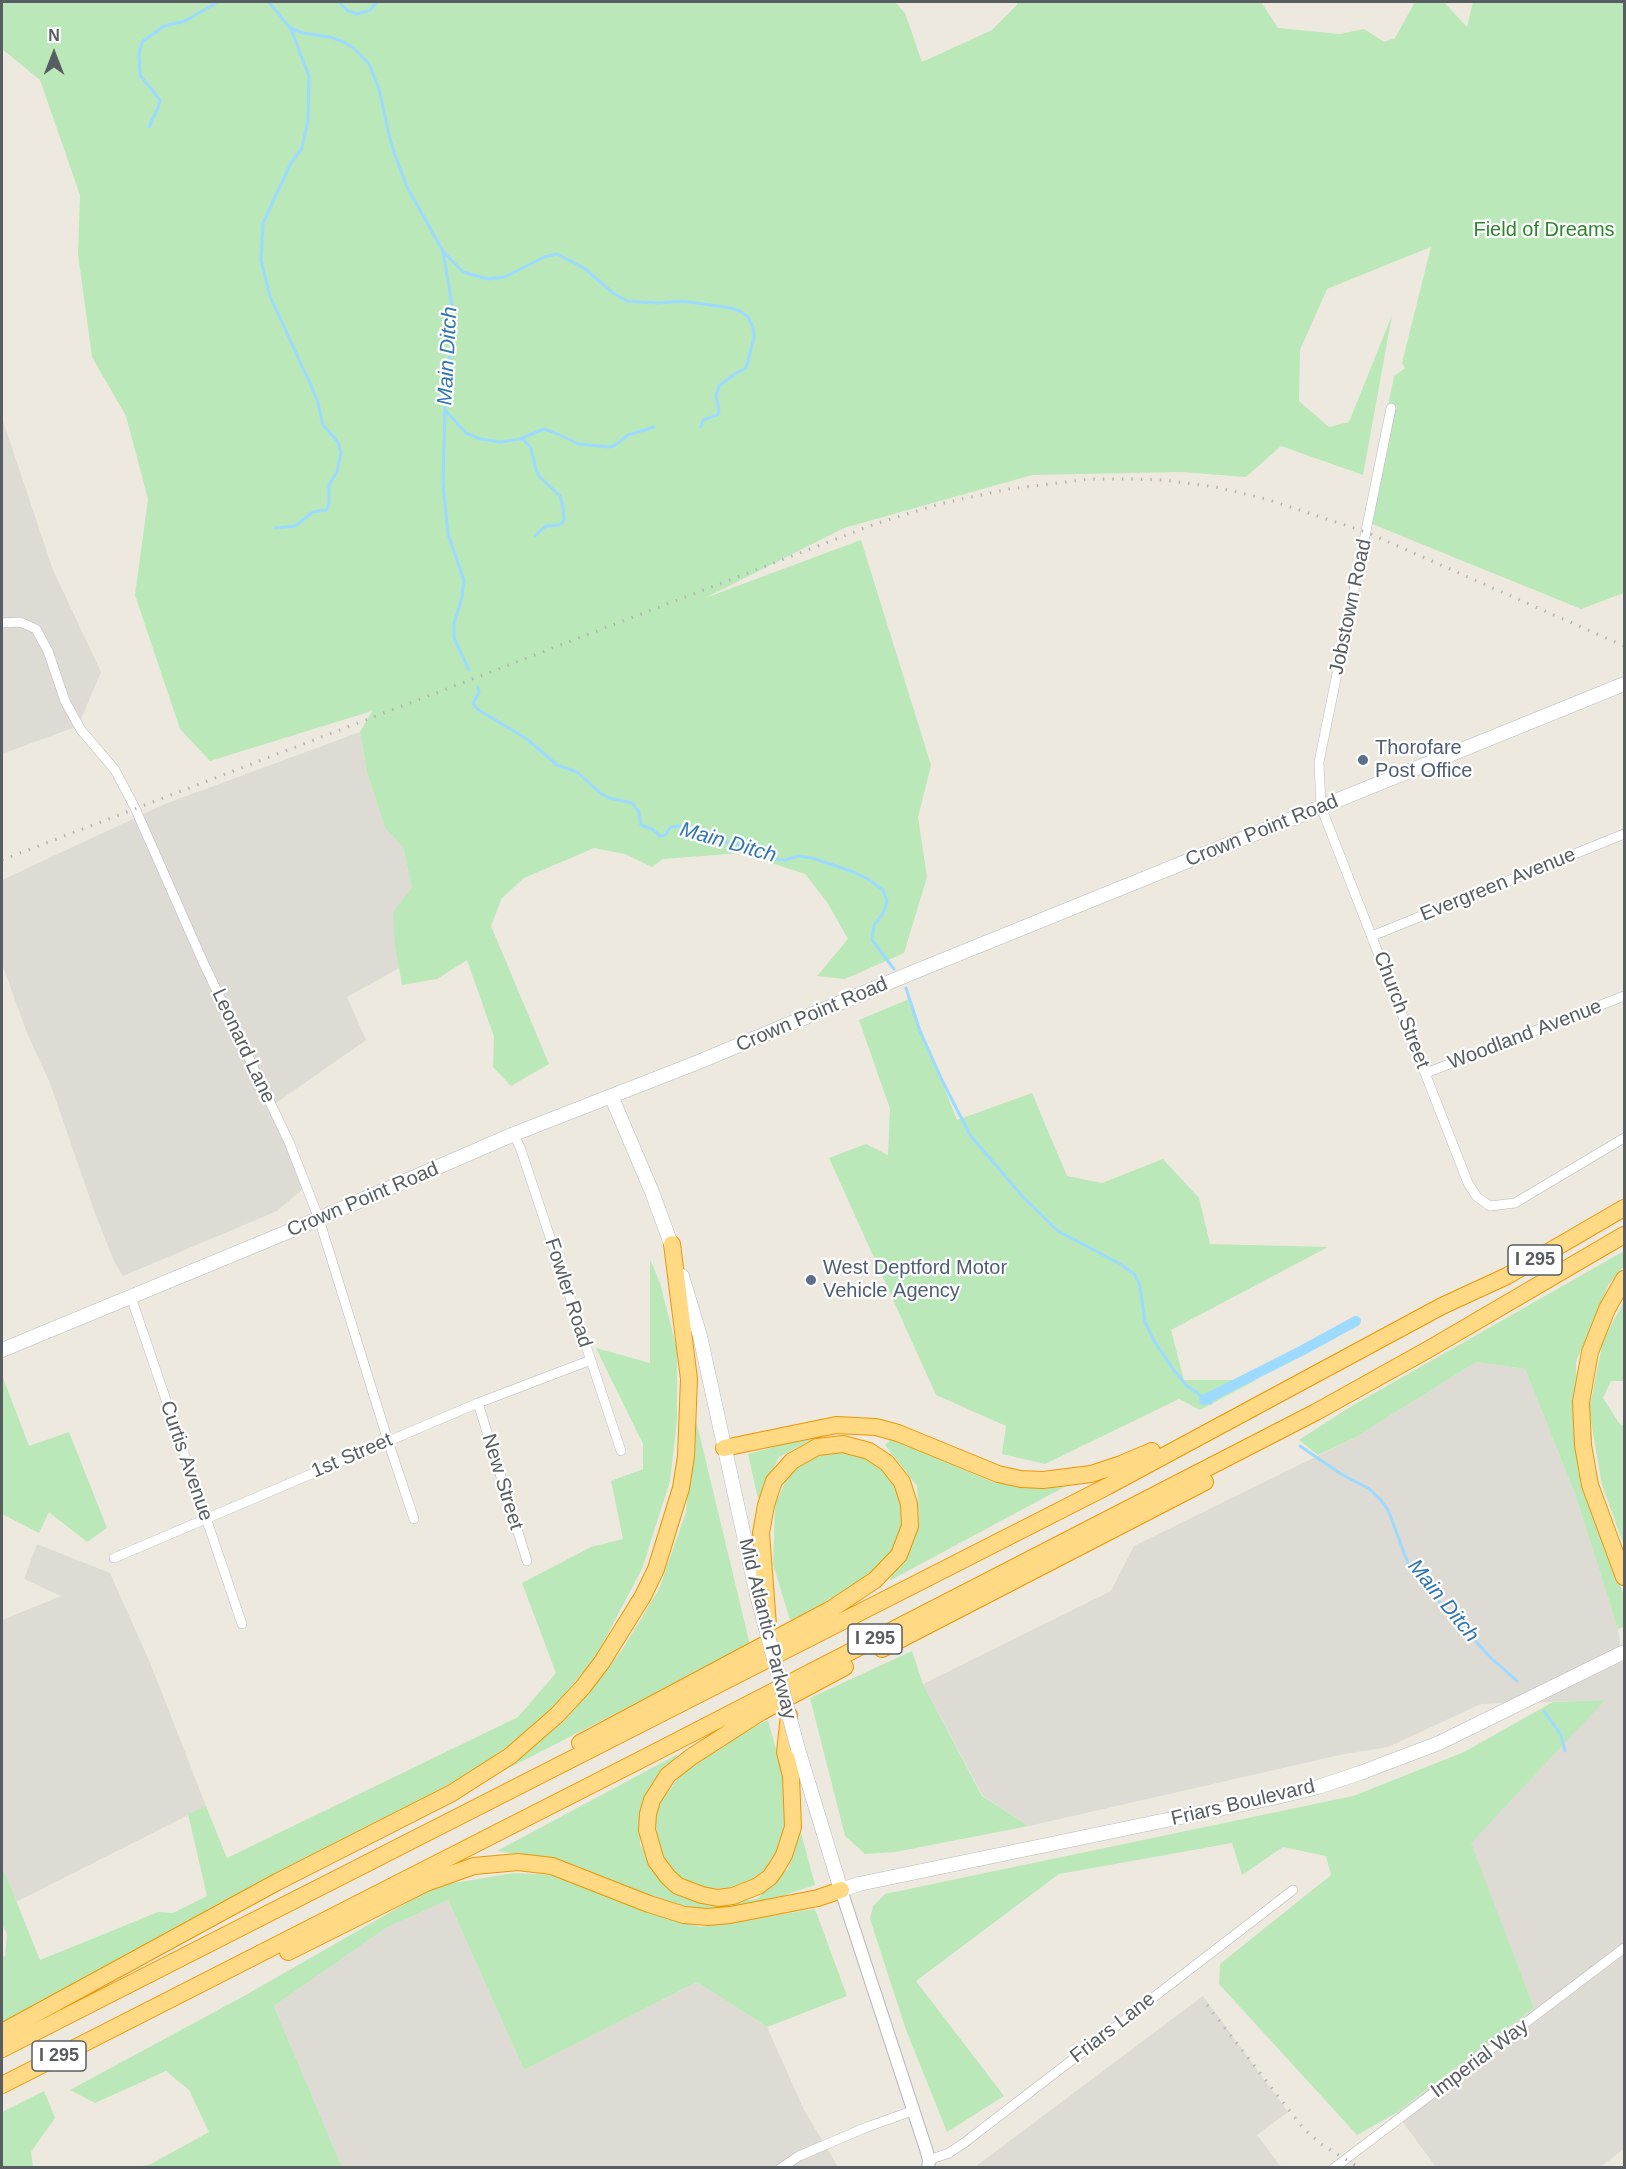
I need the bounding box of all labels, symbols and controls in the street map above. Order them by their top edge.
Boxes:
north arrow [24,24,84,84]
text: N [48,27,60,44]
park label: Field of Dreams [1473,218,1615,242]
water label: Main Ditch [433,306,463,406]
street label: Jobstown Road [1325,537,1377,677]
place label: Thorofare Post Office [1375,736,1472,783]
marker: Thorofare Post Office [1356,753,1370,767]
street label: Crown Point Road [1182,789,1342,873]
water label: Main Ditch [677,817,779,869]
street label: Evergreen Avenue [1417,843,1579,927]
street label: Church Street [1368,948,1434,1072]
street label: Crown Point Road [733,972,891,1058]
street label: Leonard Lane [206,985,280,1107]
street label: Woodland Avenue [1445,995,1605,1075]
street label: Crown Point Road [284,1157,442,1243]
street label: Fowler Road [539,1235,597,1351]
road number: I 295 [1508,1245,1562,1275]
place label: West Deptford Motor Vehicle Agency [823,1256,1007,1303]
marker: West Deptford Motor Vehicle Agency [804,1273,818,1287]
street label: Curtis Avenue [154,1398,218,1524]
street label: 1st Street [308,1428,396,1484]
street label: New Street [476,1431,528,1533]
street label: Mid Atlantic Parkway [733,1536,801,1722]
water label: Main Ditch [1402,1555,1484,1647]
road number: I 295 [848,1624,902,1654]
street label: Friars Boulevard [1169,1775,1317,1831]
street label: Friars Lane [1066,1987,1160,2069]
street label: Imperial Way [1426,2015,1534,2103]
road number: I 295 [32,2041,86,2071]

